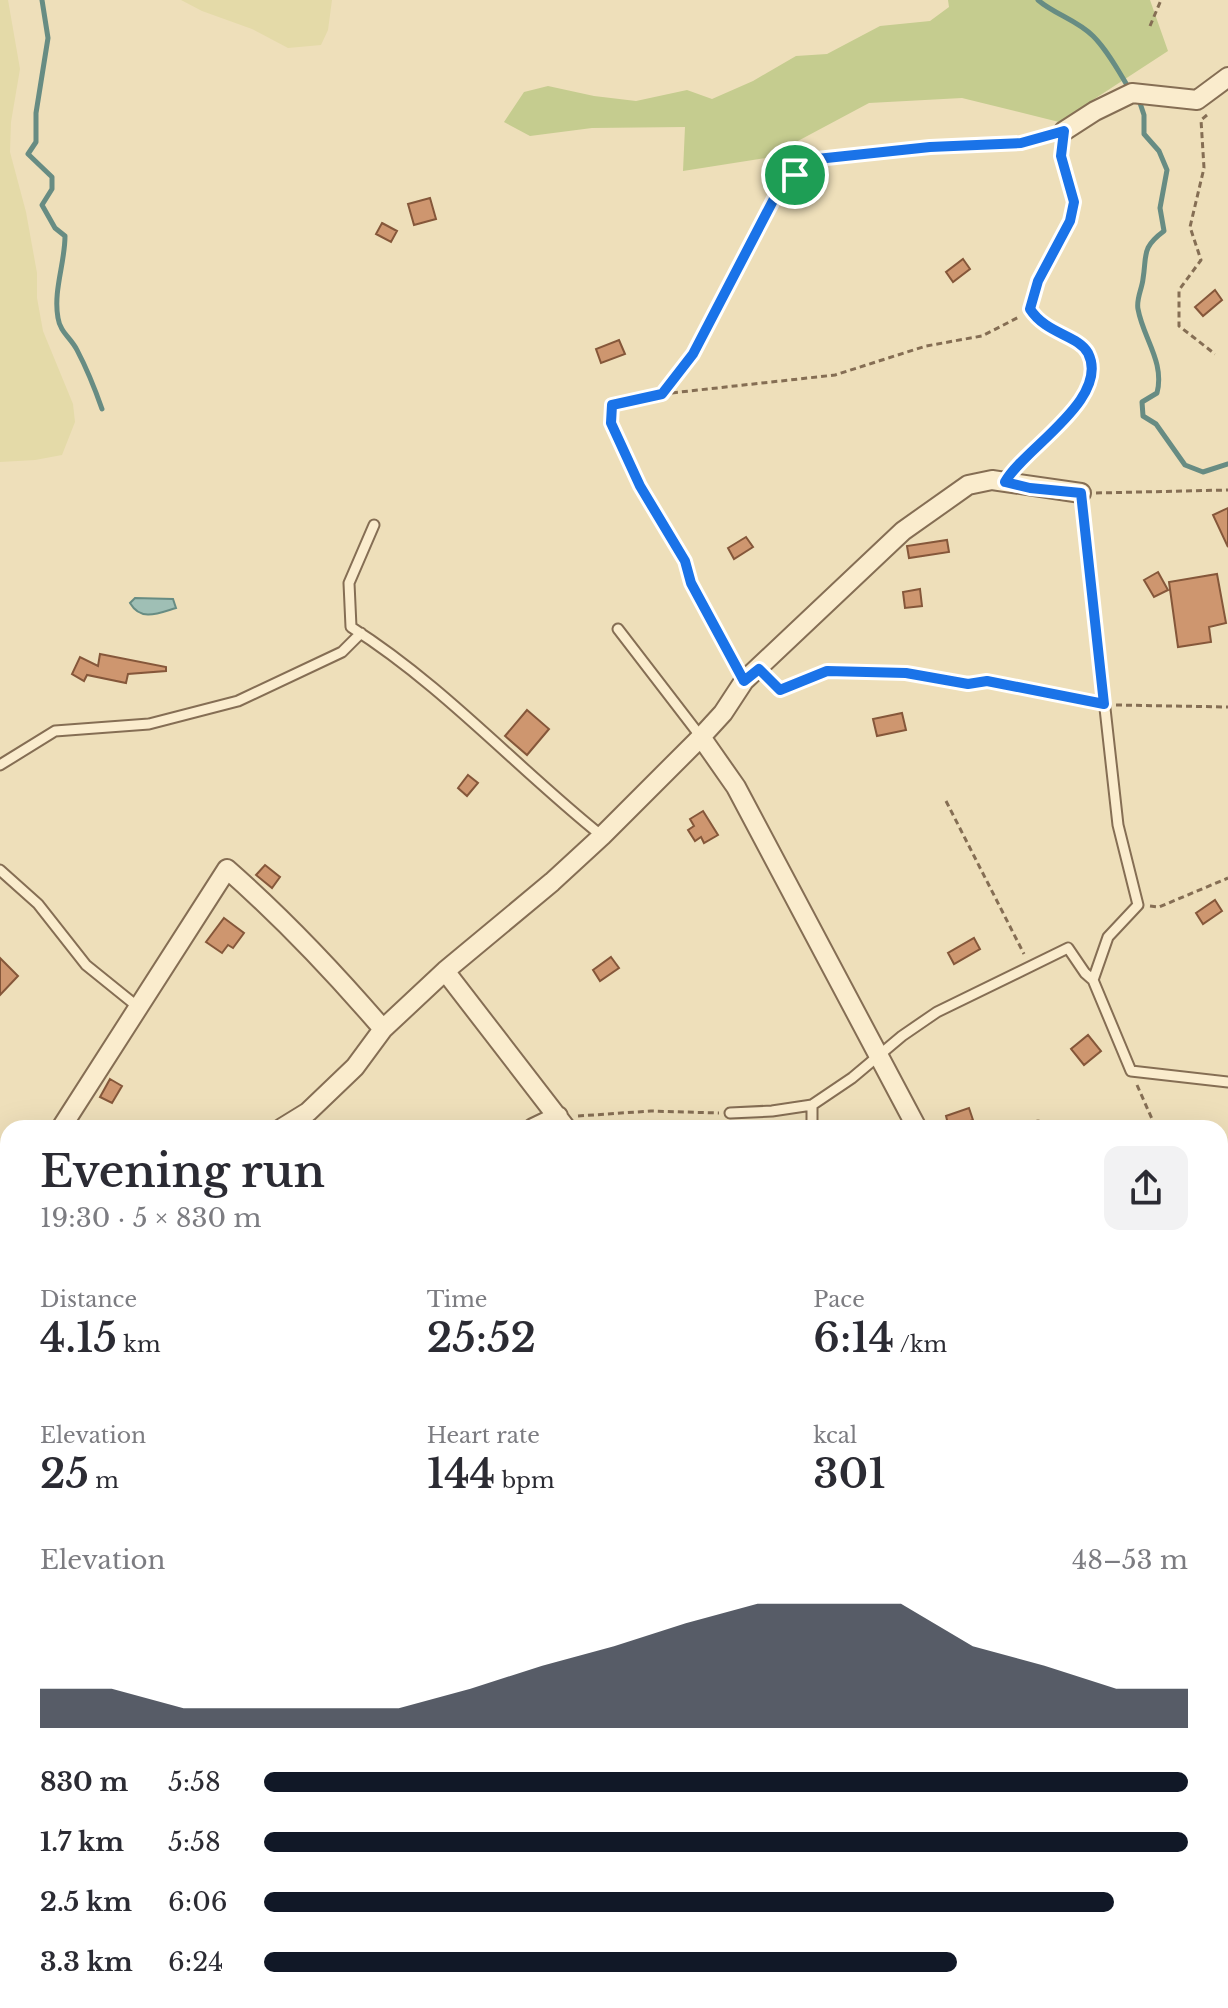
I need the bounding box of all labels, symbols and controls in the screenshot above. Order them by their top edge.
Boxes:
pin [761,141,829,209]
icon: arrive [773,153,817,197]
text: Evening run [40,1144,325,1199]
button: share [1104,1146,1188,1230]
text: 19:30 · 5 × 830 m [40,1202,262,1234]
text: Distance [40,1286,137,1313]
text: Time [427,1286,487,1313]
text: Pace [813,1286,865,1313]
text: 4.15 [40,1313,117,1363]
text: 25:52 [427,1313,536,1363]
text: 6:14 [813,1313,894,1363]
text: km [117,1331,161,1358]
text: /km [894,1331,947,1358]
text: Elevation [40,1422,146,1449]
text: Heart rate [427,1422,540,1449]
text: kcal [813,1422,857,1449]
text: 25 [40,1449,89,1499]
text: 144 [427,1449,495,1499]
text: 301 [813,1449,886,1499]
text: m [89,1467,119,1494]
text: bpm [495,1467,555,1494]
text: Elevation [40,1544,166,1576]
text: 48–53 m [1072,1544,1188,1576]
text: 830 m [40,1766,128,1798]
text: 5:58 [168,1766,221,1798]
text: 1.7 km [40,1826,124,1858]
text: 5:58 [168,1826,221,1858]
text: 2.5 km [40,1886,132,1918]
text: 6:06 [168,1886,227,1918]
text: 3.3 km [40,1946,133,1978]
text: 6:24 [168,1946,223,1978]

